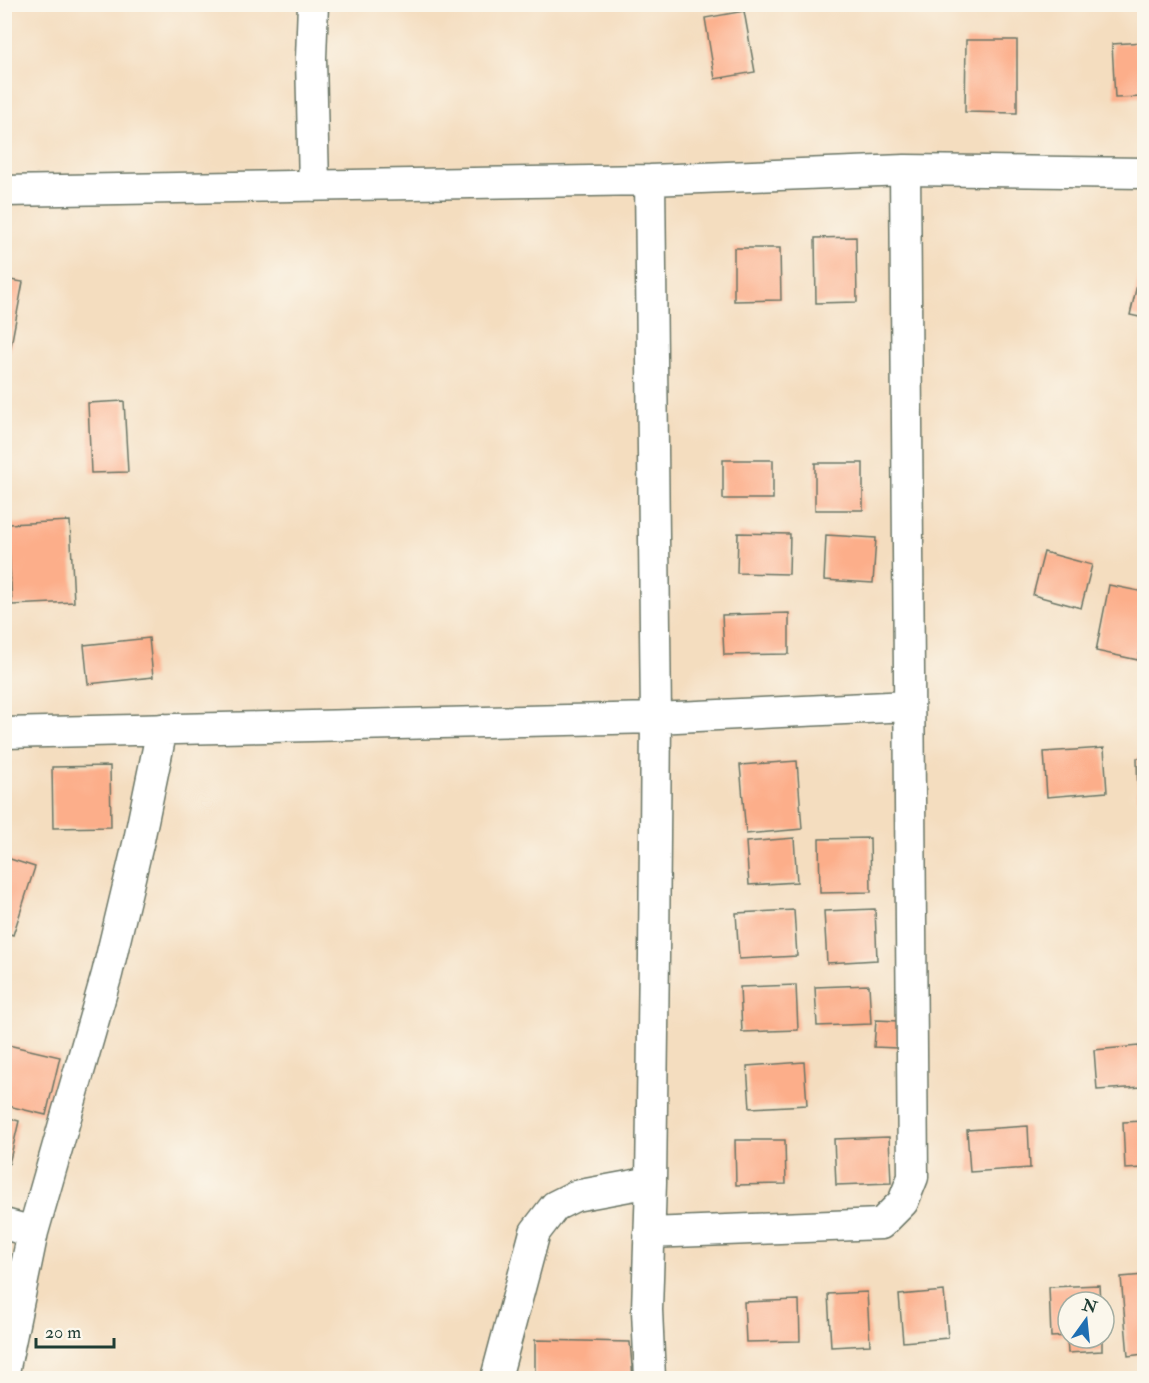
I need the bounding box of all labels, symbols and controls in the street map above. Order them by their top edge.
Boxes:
north arrow [1056,1290,1116,1350]
text: N [1079,1295,1100,1318]
scale bar [36,1311,114,1349]
text: 20 m [45,1321,81,1344]

